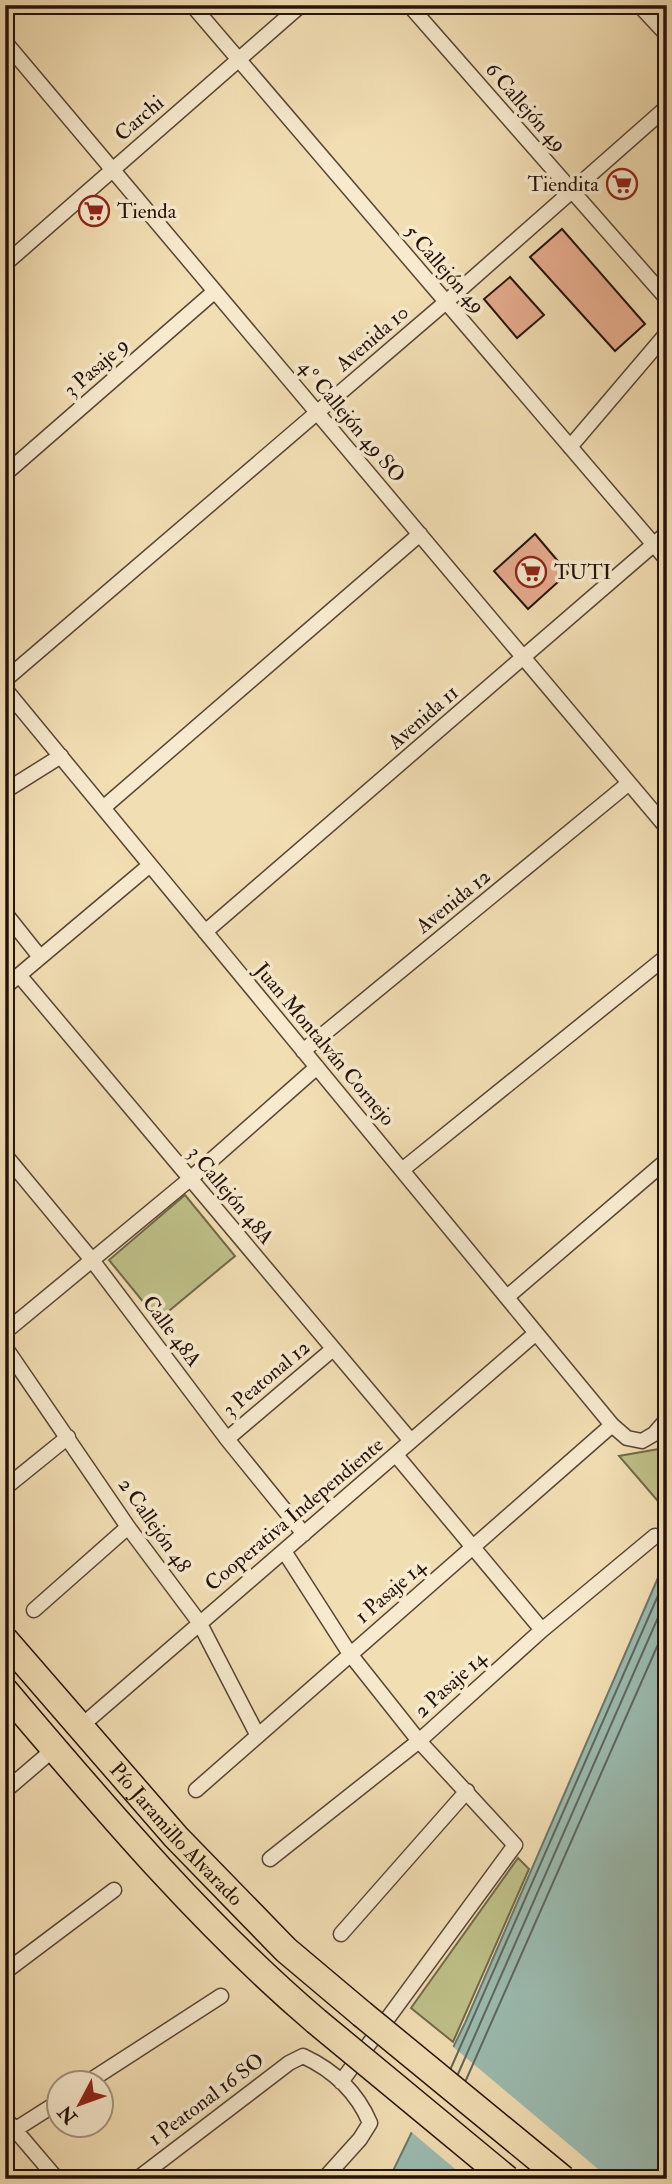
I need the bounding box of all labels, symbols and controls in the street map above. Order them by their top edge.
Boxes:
street label: 6 Callejón 49 [479,57,572,158]
street label: Carchi [109,89,170,147]
supermarket icon: Tiendita [605,167,639,201]
place label: Tiendita [527,171,599,198]
supermarket icon: Tienda [77,194,111,228]
place label: Tienda [117,198,177,225]
street label: 5 Callejón 49 [399,219,491,319]
street label: Avenida 10 [329,299,415,378]
street label: 3 Pasaje 9 [58,332,134,403]
street label: 4º Callejón 49 SO [292,354,411,488]
supermarket icon: TUTI [514,555,548,589]
place label: TUTI [554,559,611,586]
street label: Avenida 11 [382,679,464,756]
street label: Avenida 12 [410,863,496,940]
street label: Juan Montalván Cornejo [248,956,401,1132]
street label: 3 Callejón 48A [182,1140,280,1250]
street label: Calle 48A [136,1290,207,1372]
street label: 3 Peatonal 12 [217,1334,316,1423]
street label: Cooperativa Independiente [199,1432,389,1597]
street label: 2 Callejón 48 [112,1473,197,1578]
street label: 1 Pasaje 14 [349,1552,433,1629]
street label: 2 Pasaje 14 [409,1644,493,1724]
street label: Pío Jaramillo Alvarado [103,1757,249,1912]
street label: 1 Peatonal 16 SO [143,2047,270,2152]
north arrow [46,2068,116,2138]
text: N [53,2099,83,2130]

